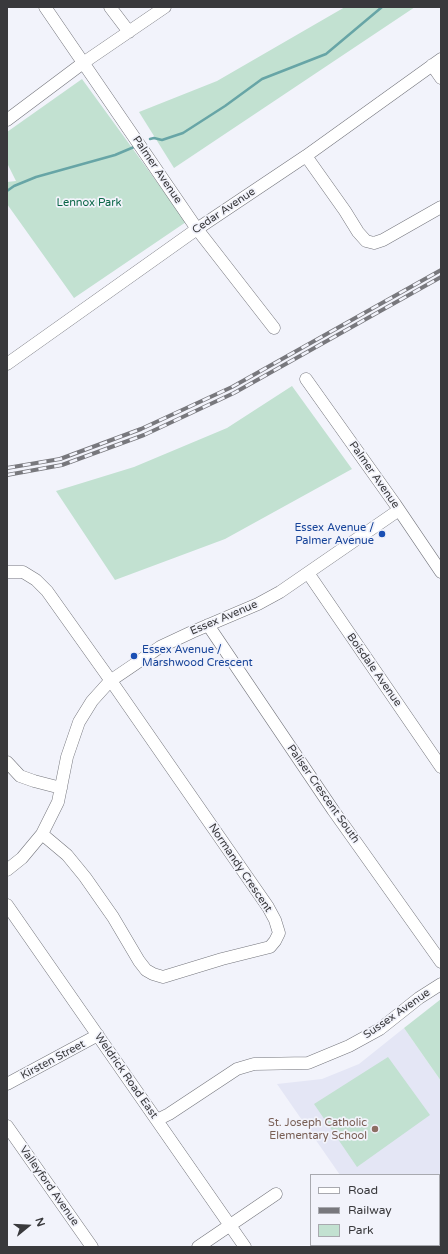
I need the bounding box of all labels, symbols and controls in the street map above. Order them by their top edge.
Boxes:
street label: Palmer Avenue [129,134,185,206]
street label: Cedar Avenue [190,185,258,237]
park label: Lennox Park [57,196,121,210]
street label: Palmer Avenue [346,439,402,511]
place label: Essex Avenue / Palmer Avenue [294,521,374,547]
marker: Essex Avenue / Palmer Avenue [377,529,387,539]
street label: Essex Avenue [188,598,260,638]
street label: Boisdale Avenue [344,631,404,709]
place label: Essex Avenue / Marshwood Crescent [142,643,253,669]
marker: Essex Avenue / Marshwood Crescent [129,651,139,661]
street label: Paliser Crescent South [284,742,362,846]
street label: Normandy Crescent [205,821,275,915]
street label: Sussex Avenue [361,986,433,1042]
street label: Weldrick Road East [92,1031,160,1121]
street label: Kirsten Street [19,1038,87,1082]
place label: St. Joseph Catholic Elementary School [268,1116,367,1142]
marker: St. Joseph Catholic Elementary School [370,1124,380,1134]
street label: Valleyford Avenue [16,1143,82,1229]
legend [310,1174,440,1246]
text: Road [348,1183,378,1197]
text: Railway [348,1203,392,1217]
north arrow [8,1206,48,1246]
text: N [32,1216,47,1228]
text: Park [348,1223,374,1237]

